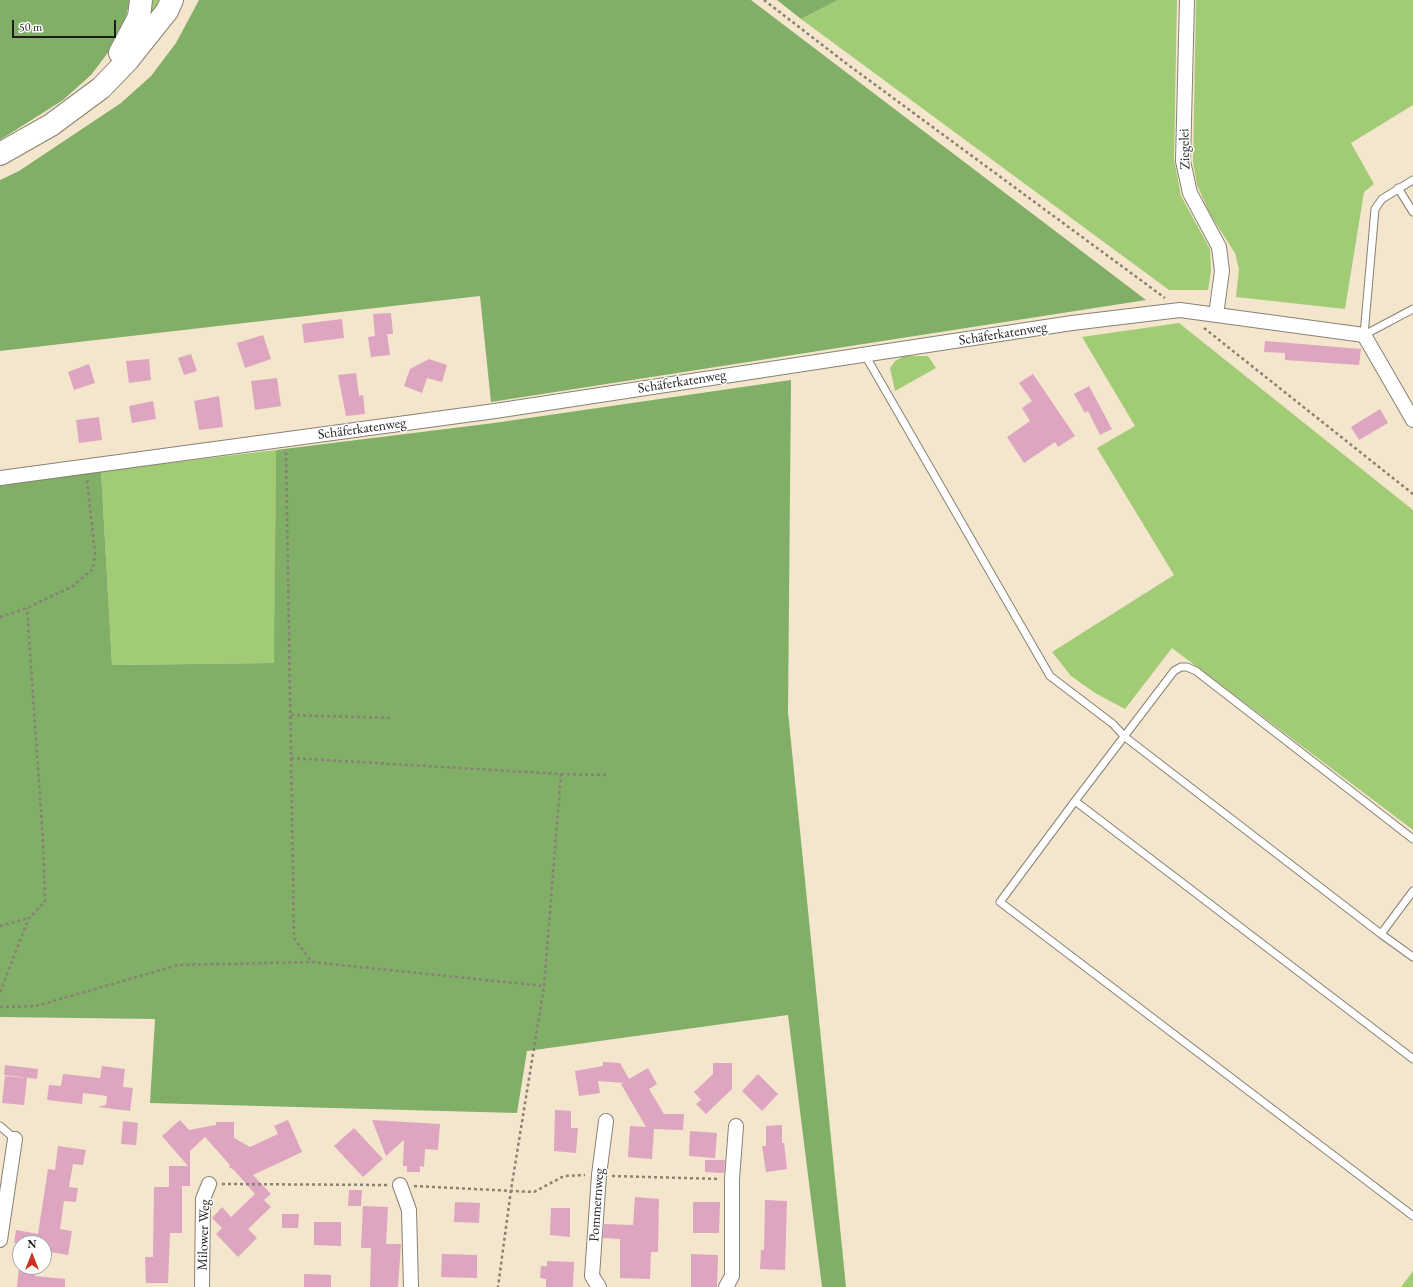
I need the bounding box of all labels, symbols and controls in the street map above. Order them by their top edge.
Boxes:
scale bar [14,12,118,38]
text: 50 m [19,19,42,35]
street label: Ziegelei [1176,128,1194,170]
street label: Schäferkatenweg [958,319,1048,349]
street label: Schäferkatenweg [637,367,727,397]
street label: Schäferkatenweg [317,414,407,444]
street label: Pommernweg [586,1168,608,1242]
street label: Milower Weg [194,1199,214,1271]
north arrow [12,1235,52,1275]
text: N [28,1237,36,1251]

